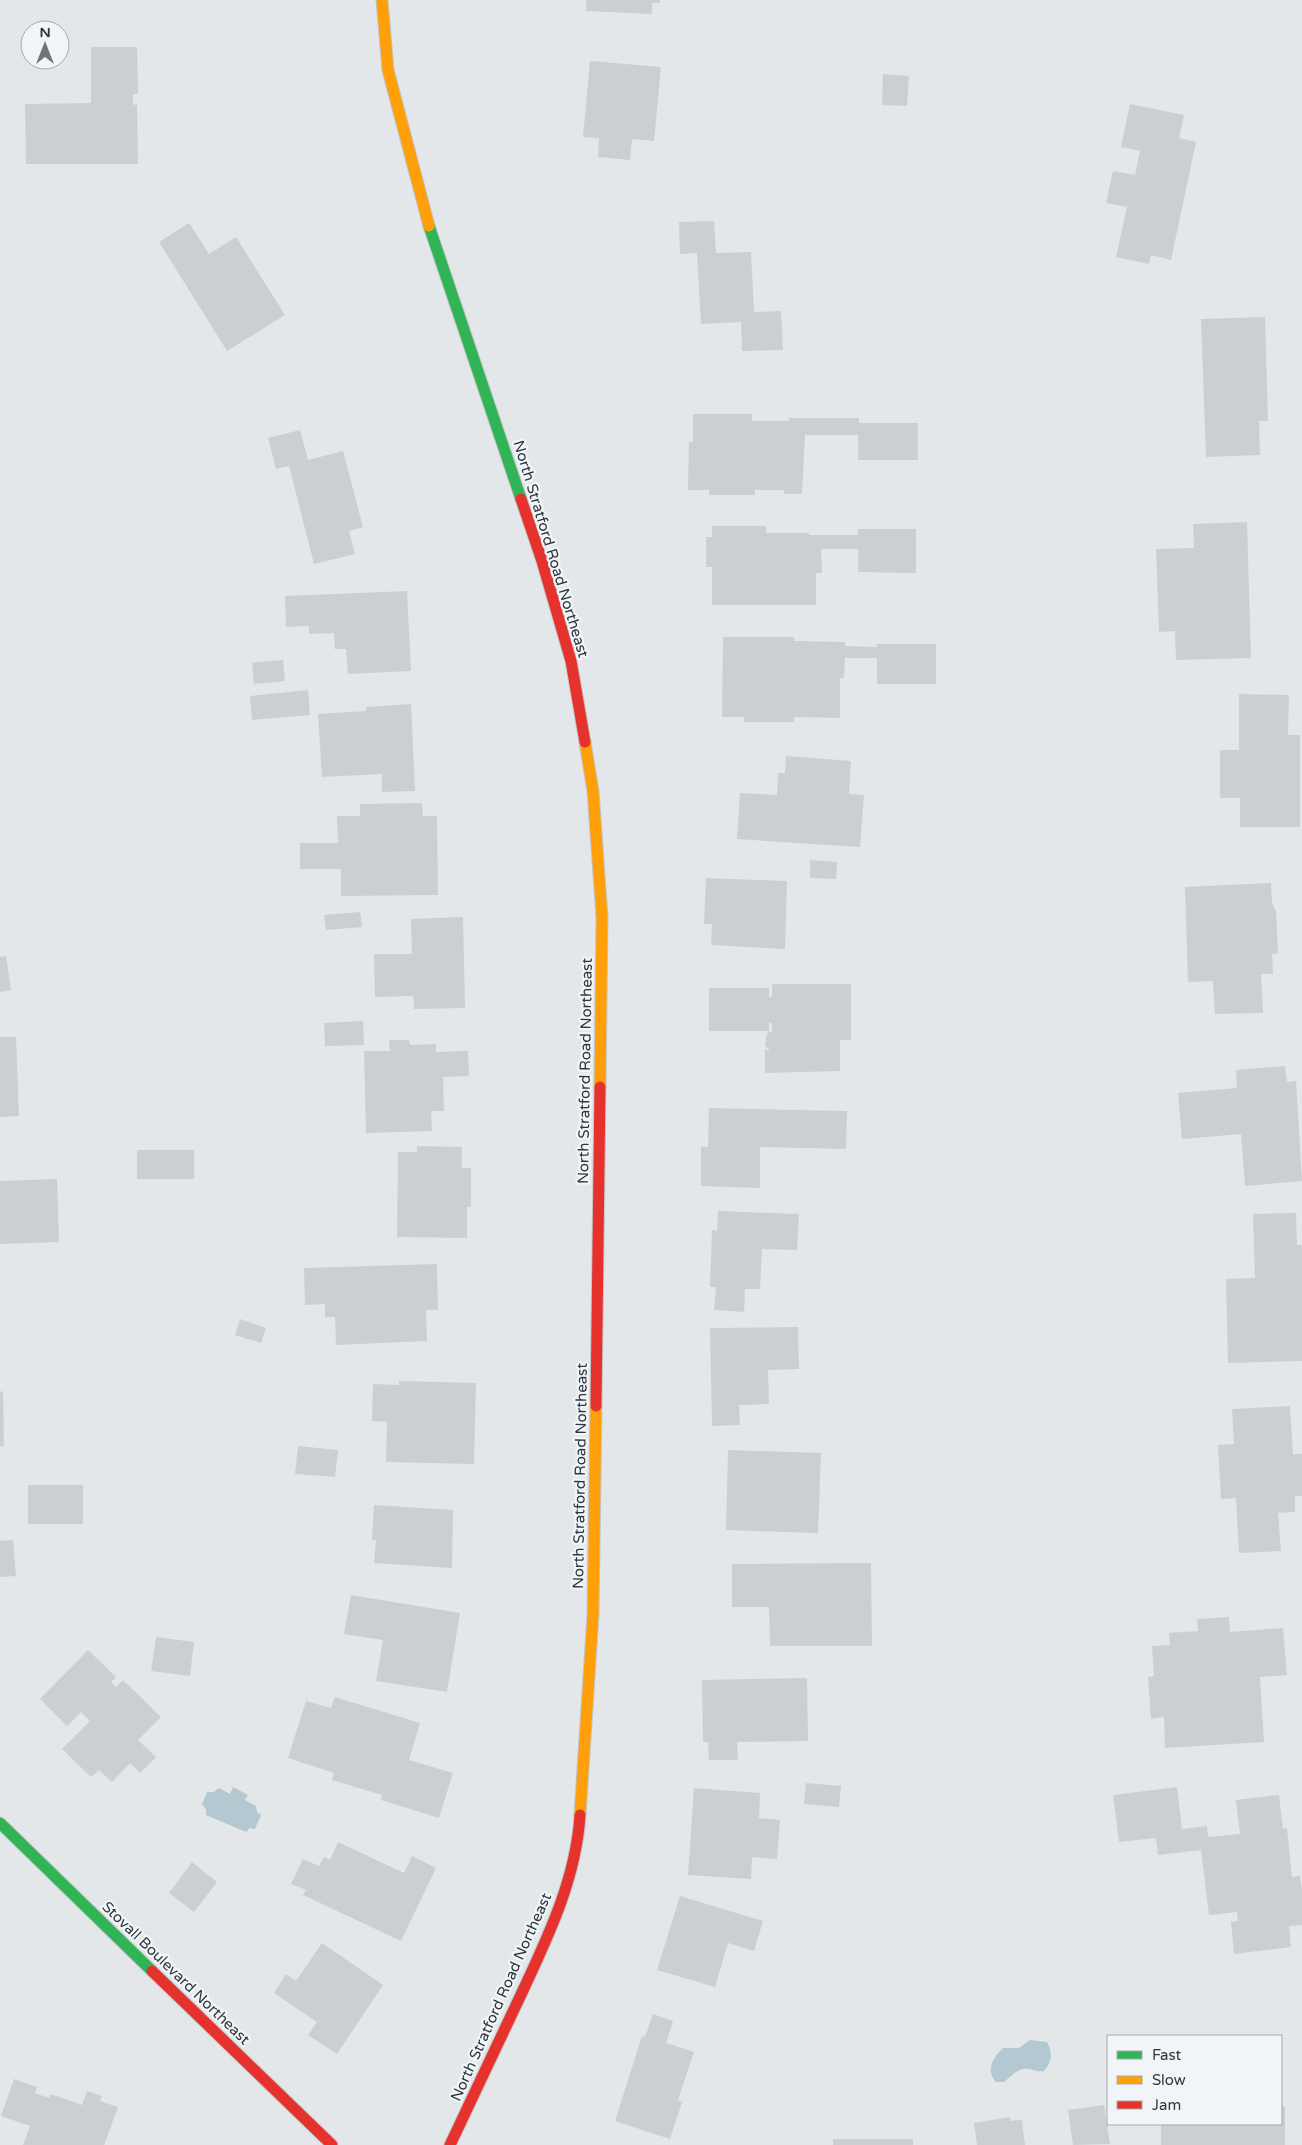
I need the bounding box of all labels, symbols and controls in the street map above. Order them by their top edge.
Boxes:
north arrow [20,20,70,70]
text: N [39,24,51,41]
street label: North Stratford Road Northeast [509,438,593,660]
street label: North Stratford Road Northeast [574,958,596,1184]
street label: North Stratford Road Northeast [569,1363,591,1589]
street label: North Stratford Road Northeast [447,1890,555,2104]
street label: Stovall Boulevard Northeast [98,1898,254,2049]
legend [1107,2035,1282,2125]
text: Fast [1152,2046,1182,2064]
text: Slow [1152,2071,1186,2089]
text: Jam [1152,2096,1181,2114]

